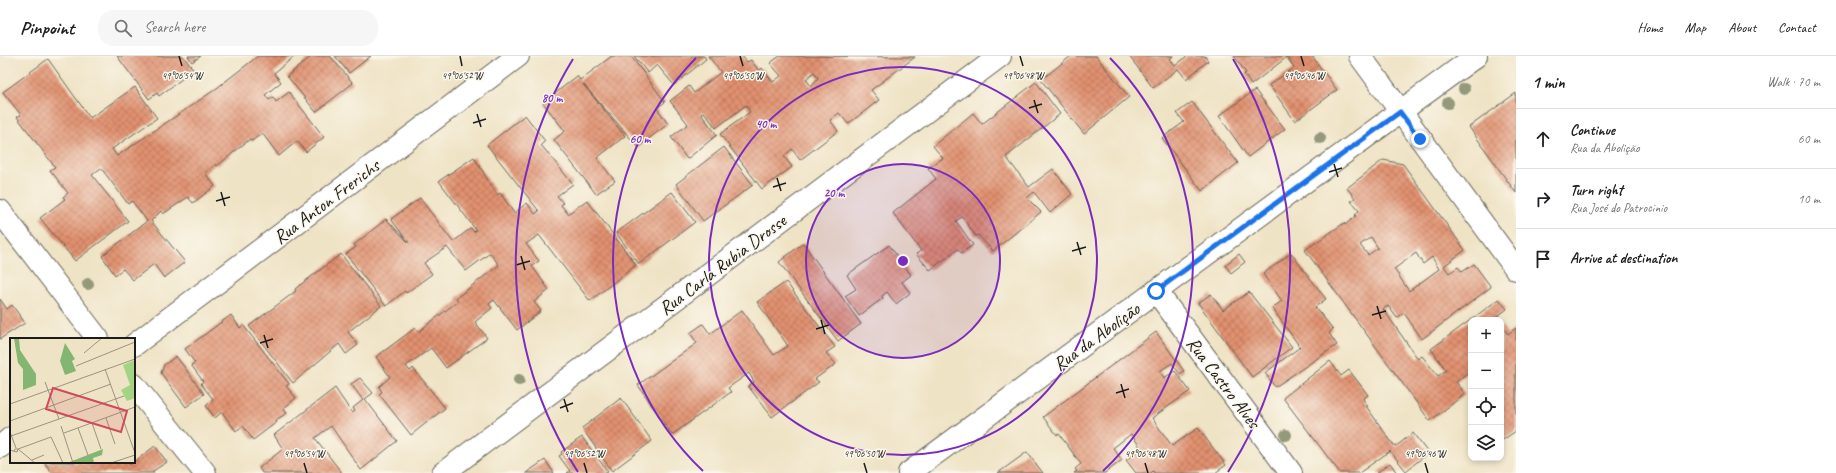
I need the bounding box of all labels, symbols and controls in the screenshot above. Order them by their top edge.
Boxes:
search box [98,10,378,46]
text: Pinpoint [20,16,74,40]
icon: search [112,17,134,39]
text: Search here [144,18,205,37]
text: Home [1637,19,1663,36]
text: Map [1685,19,1706,36]
text: About [1728,19,1756,36]
text: Contact [1778,19,1816,36]
text: 49°06'54"W [162,69,204,82]
text: 49°06'52"W [442,69,484,82]
text: 49°06'50"W [723,69,765,82]
text: 49°06'48"W [1003,69,1045,82]
text: 49°06'46"W [1284,69,1326,82]
text: 1 min [1532,72,1565,93]
text: Walk · 70 m [1767,74,1820,90]
text: 80 m [542,90,563,106]
text: 40 m [756,116,777,132]
text: Continue [1570,121,1615,140]
icon: ahead [1532,128,1554,150]
route end [1411,130,1429,148]
text: 60 m [630,131,652,147]
text: 60 m [1798,131,1820,147]
text: Rua da Abolição [1570,140,1640,156]
street label: Rua Anton Frerichs [269,153,386,250]
text: Turn right [1570,181,1623,200]
text: 20 m [824,185,845,201]
icon: right [1532,188,1554,210]
text: 10 m [1798,191,1820,207]
text: Rua José do Patrocinio [1570,200,1667,216]
street label: Rua Carla Rubia Drosse [654,208,793,321]
icon: arrive [1532,248,1554,270]
text: Arrive at destination [1570,249,1677,268]
centre of rings [896,254,910,268]
route start [1147,282,1165,300]
street label: Rua da Abolição [1048,296,1146,376]
map controls [1468,317,1504,461]
button: + [1468,317,1504,353]
street label: Rua Castro Alves [1181,332,1266,434]
inset map [10,338,135,463]
button: − [1468,353,1504,389]
button: locate [1468,389,1504,425]
button: layers [1468,425,1504,461]
text: 49°06'54"W [284,447,326,460]
text: 49°06'52"W [564,447,606,460]
text: 49°06'50"W [844,447,886,460]
text: 49°06'48"W [1125,447,1167,460]
text: 49°06'46"W [1405,447,1447,460]

